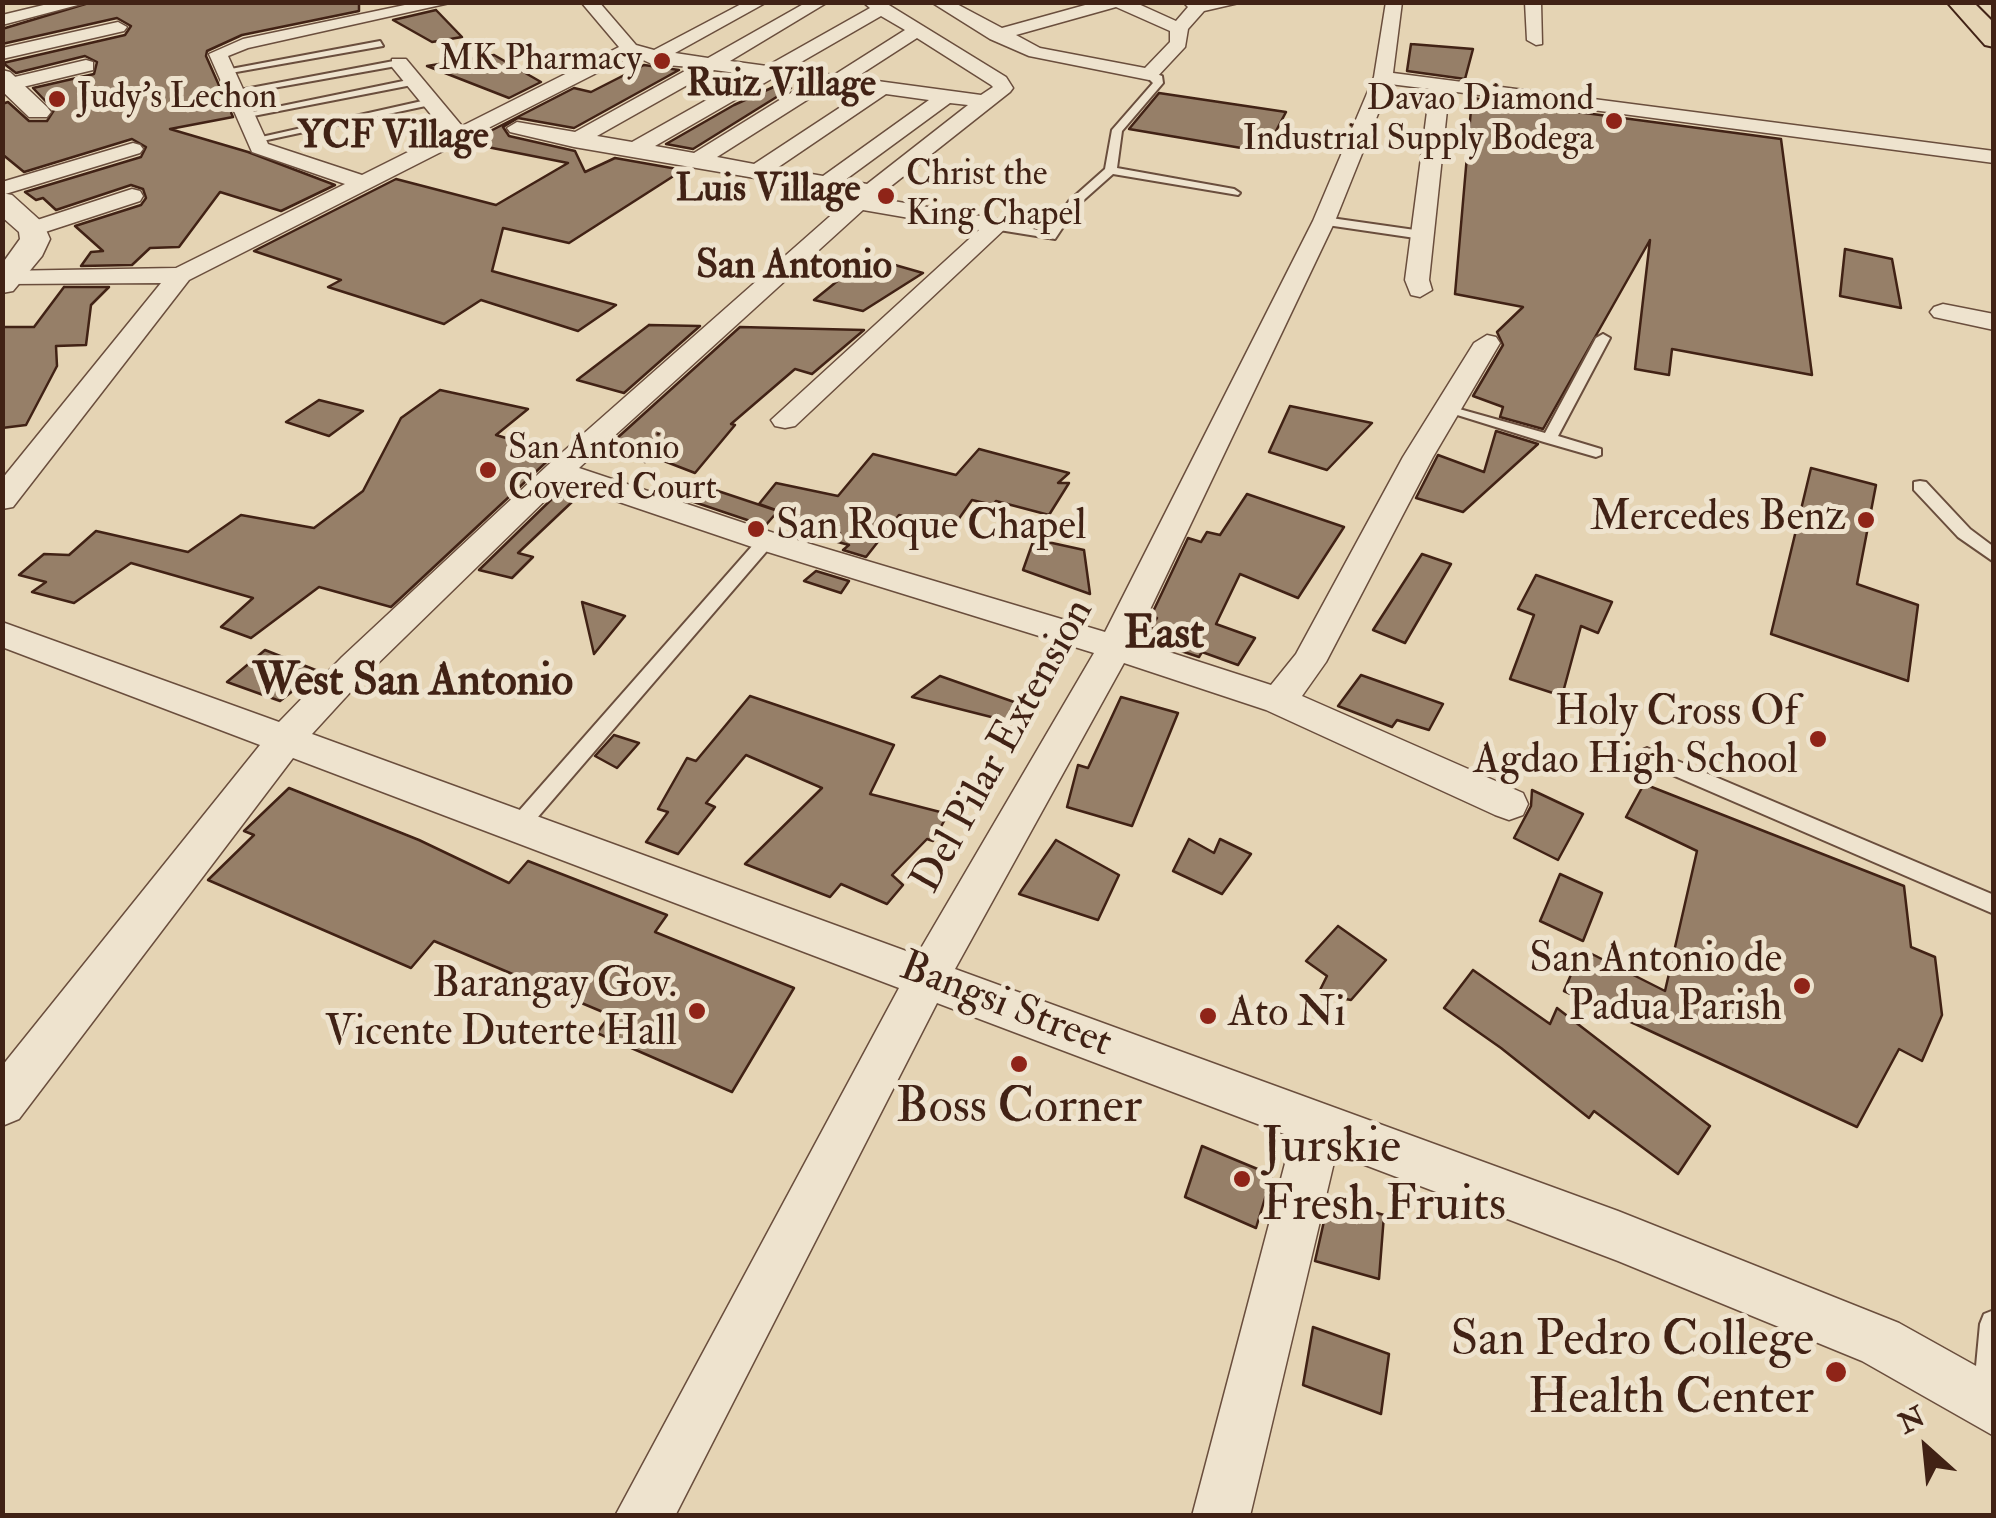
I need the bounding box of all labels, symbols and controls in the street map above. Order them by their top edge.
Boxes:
place label: MK Pharmacy [439,40,642,82]
marker: MK Pharmacy [651,50,673,72]
district label: Ruiz Village [686,64,876,110]
place label: Judy's Lechon [77,78,277,120]
place label: Davao Diamond Industrial Supply Bodega [1243,80,1594,162]
marker: Judy's Lechon [46,88,68,110]
marker: Davao Diamond Industrial Supply Bodega [1603,110,1625,132]
district label: YCF Village [297,116,489,162]
place label: Christ the King Chapel [906,155,1082,237]
district label: Luis Village [676,169,860,215]
marker: Christ the King Chapel [875,185,897,207]
district label: San Antonio [696,244,892,292]
place label: San Antonio Covered Court [508,429,717,511]
marker: San Antonio Covered Court [477,459,499,481]
place label: Mercedes Benz [1590,495,1846,545]
place label: San Roque Chapel [776,504,1087,554]
marker: Mercedes Benz [1855,509,1877,531]
marker: San Roque Chapel [745,518,767,540]
street label: Del Pilar Extension [903,591,1107,903]
district label: East [1124,610,1204,664]
district label: West San Antonio [253,657,573,711]
place label: Holy Cross Of Agdao High School [1473,690,1798,788]
marker: Holy Cross Of Agdao High School [1807,728,1829,750]
place label: San Antonio de Padua Parish [1529,937,1782,1036]
street label: Bangsi Street [892,944,1118,1070]
place label: Barangay Gov. Vicente Duterte Hall [325,962,677,1060]
marker: San Antonio de Padua Parish [1791,975,1813,997]
place label: Ato Ni [1228,991,1346,1041]
marker: Barangay Gov. Vicente Duterte Hall [686,1000,708,1022]
marker: Ato Ni [1197,1005,1219,1027]
marker: Boss Corner [1008,1053,1030,1075]
place label: Boss Corner [896,1080,1142,1140]
place label: Jurskie Fresh Fruits [1262,1120,1506,1238]
marker: Jurskie Fresh Fruits [1231,1168,1253,1190]
place label: San Pedro College Health Center [1451,1313,1814,1430]
marker: San Pedro College Health Center [1823,1359,1849,1385]
north arrow [1876,1398,1976,1498]
text: N [1893,1400,1931,1442]

